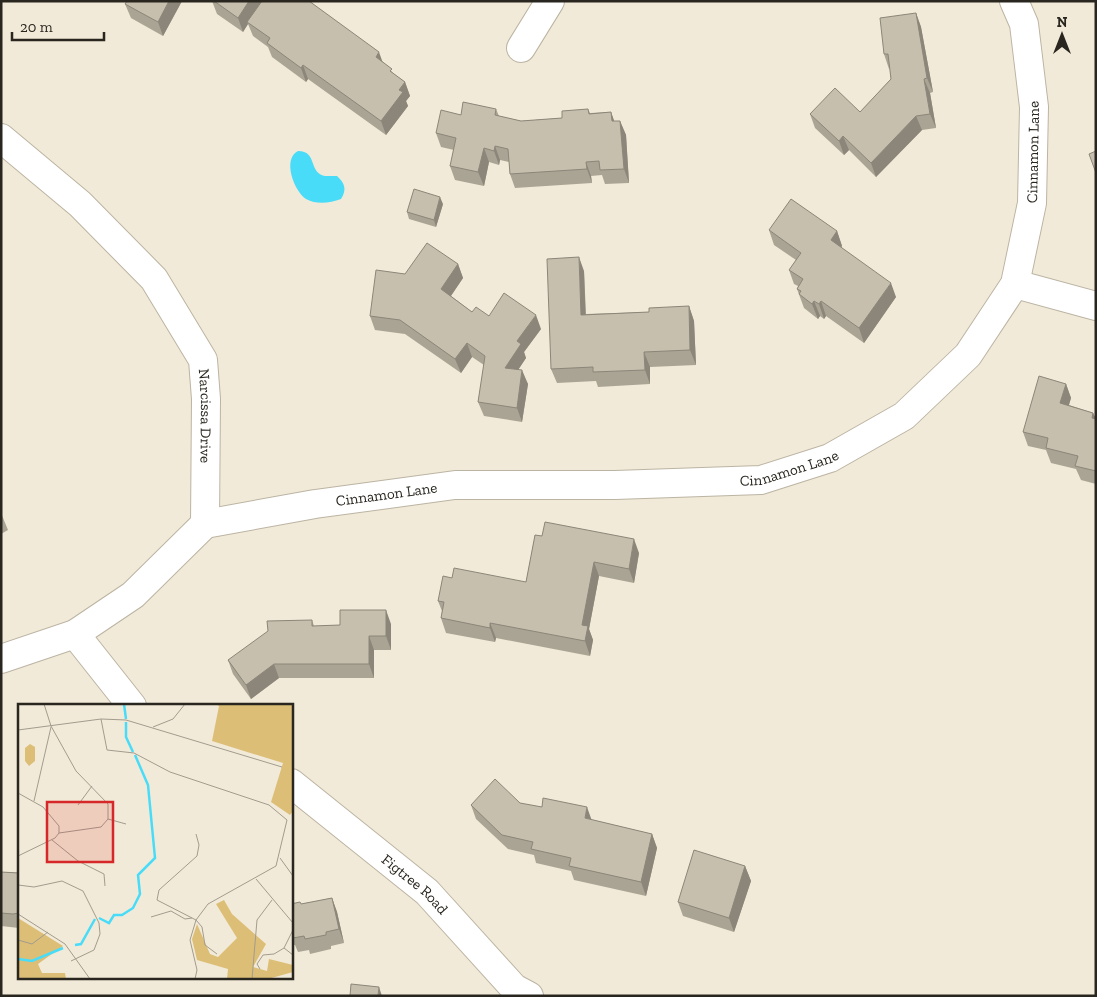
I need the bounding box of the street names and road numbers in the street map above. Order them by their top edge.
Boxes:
street label: Cinnamon Lane [1023,100,1043,203]
street label: Narcissa Drive [195,368,215,463]
street label: Cinnamon Lane [739,446,842,490]
street label: Cinnamon Lane [335,479,438,510]
street label: Figtree Road [378,850,452,919]

